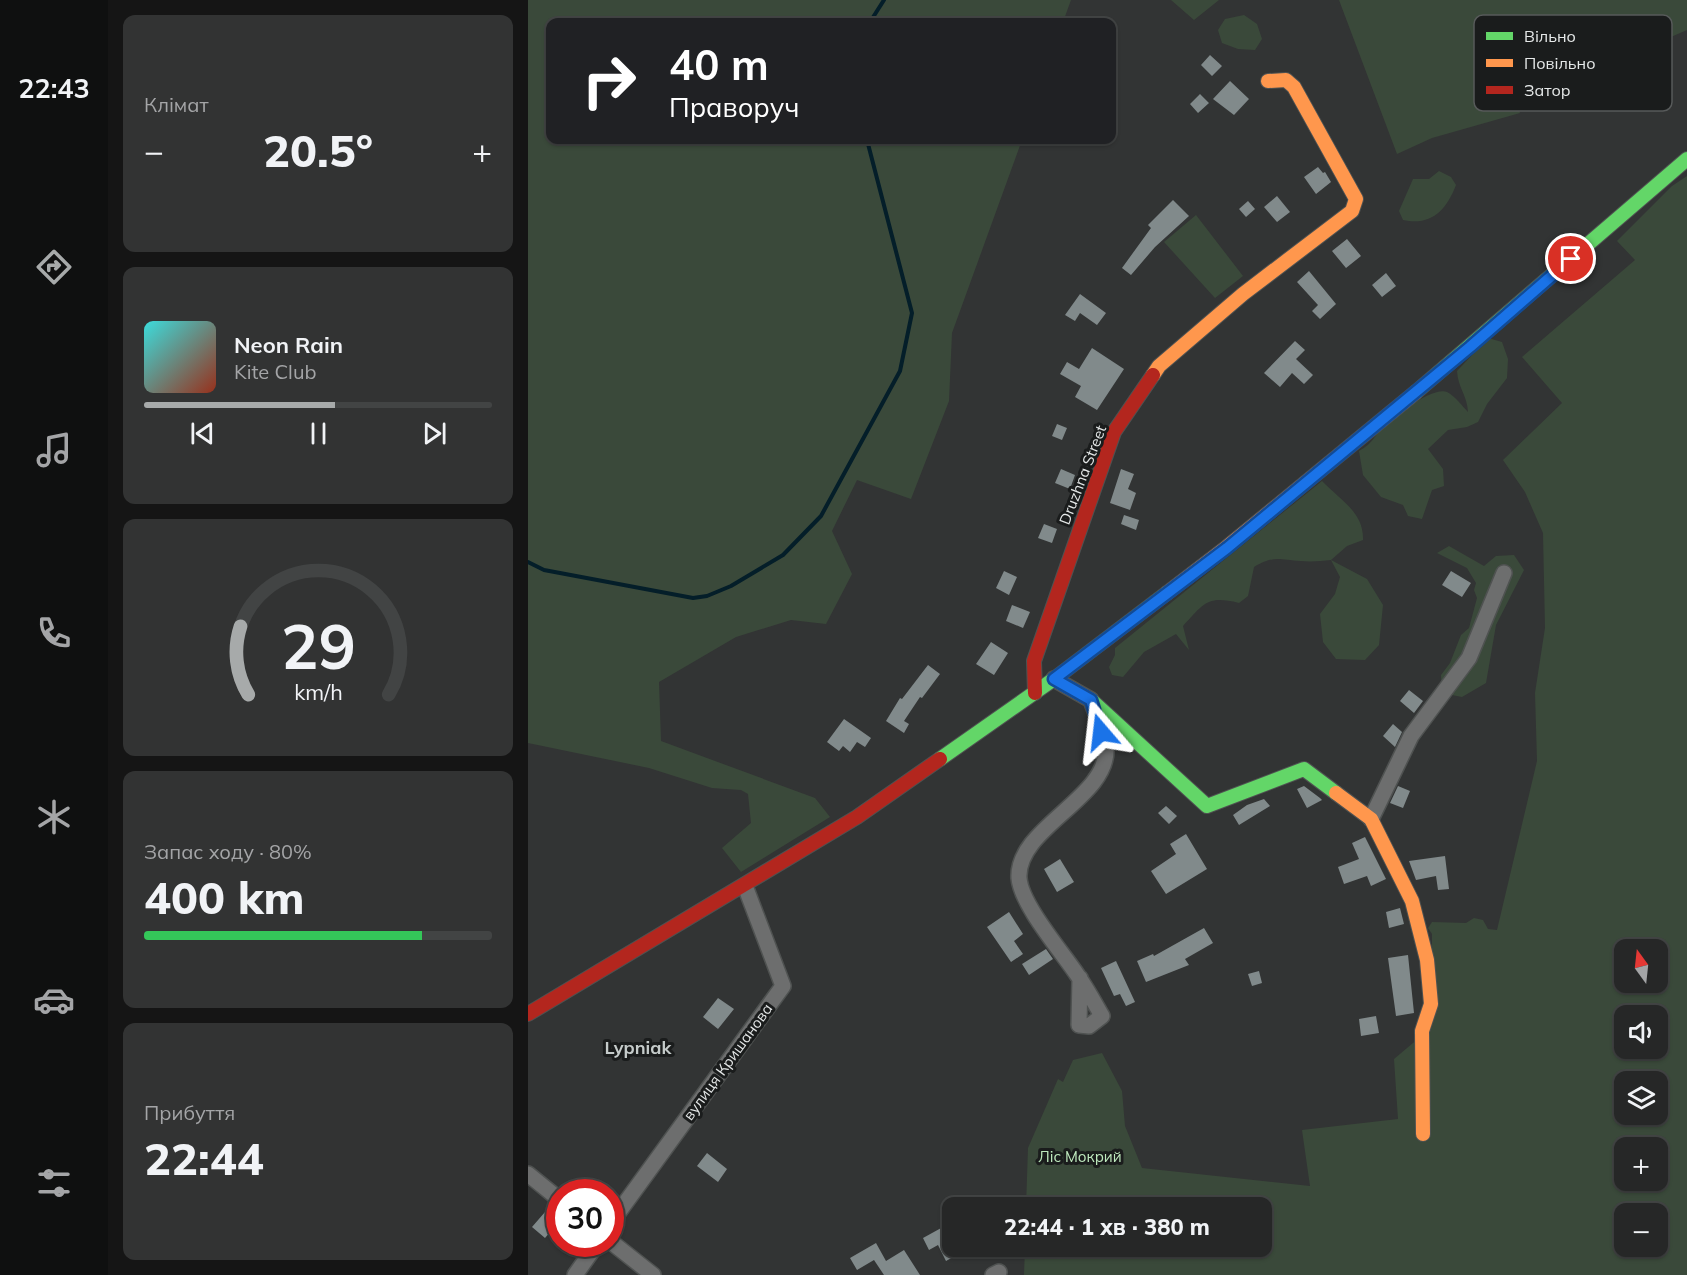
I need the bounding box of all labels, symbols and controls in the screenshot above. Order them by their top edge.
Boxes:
legend [1474,15,1672,111]
text: Вільно [1524,26,1576,46]
text: 40 m [669,38,769,91]
icon: right [570,42,648,120]
text: Повільно [1524,53,1595,73]
text: 22:43 [18,71,90,105]
text: Затор [1524,80,1571,100]
text: Праворуч [669,90,799,124]
text: Клімат [144,92,209,117]
text: 20.5° [263,122,373,178]
text: − [144,130,164,171]
text: + [472,130,492,171]
pin [1545,233,1596,284]
icon: arrive [1554,242,1587,275]
icon: directions [33,246,75,288]
text: Neon Rain [234,331,343,359]
text: Kite Club [234,359,316,384]
icon: previous [186,417,219,450]
icon: pause [302,417,335,450]
icon: next [418,417,451,450]
street label: Druzhna Street [1055,422,1110,527]
icon: music [33,429,75,471]
text: 29 [281,606,355,685]
icon: phone [33,612,75,654]
text: km/h [294,678,342,705]
position arrow [1069,700,1133,764]
icon: climate [33,796,75,838]
text: Запас ходу · 80% [144,839,312,864]
text: 400 km [144,869,305,925]
north arrow [1614,939,1668,993]
map controls [1614,939,1668,1257]
icon: car [33,979,75,1021]
street label: вулиця Кришанова [679,1000,776,1124]
button: sound [1614,1005,1668,1059]
district label: Lypniak [605,1036,672,1059]
button: layers [1614,1071,1668,1125]
text: Прибуття [144,1100,235,1125]
text: 22:44 [144,1130,264,1186]
button: + [1614,1137,1668,1191]
park label: Ліс Мокрий [1038,1147,1122,1166]
icon: filters [33,1162,75,1204]
speed limit sign: 30 [546,1179,624,1257]
button: − [1614,1203,1668,1257]
text: 22:44 · 1 хв · 380 m [1004,1213,1210,1241]

